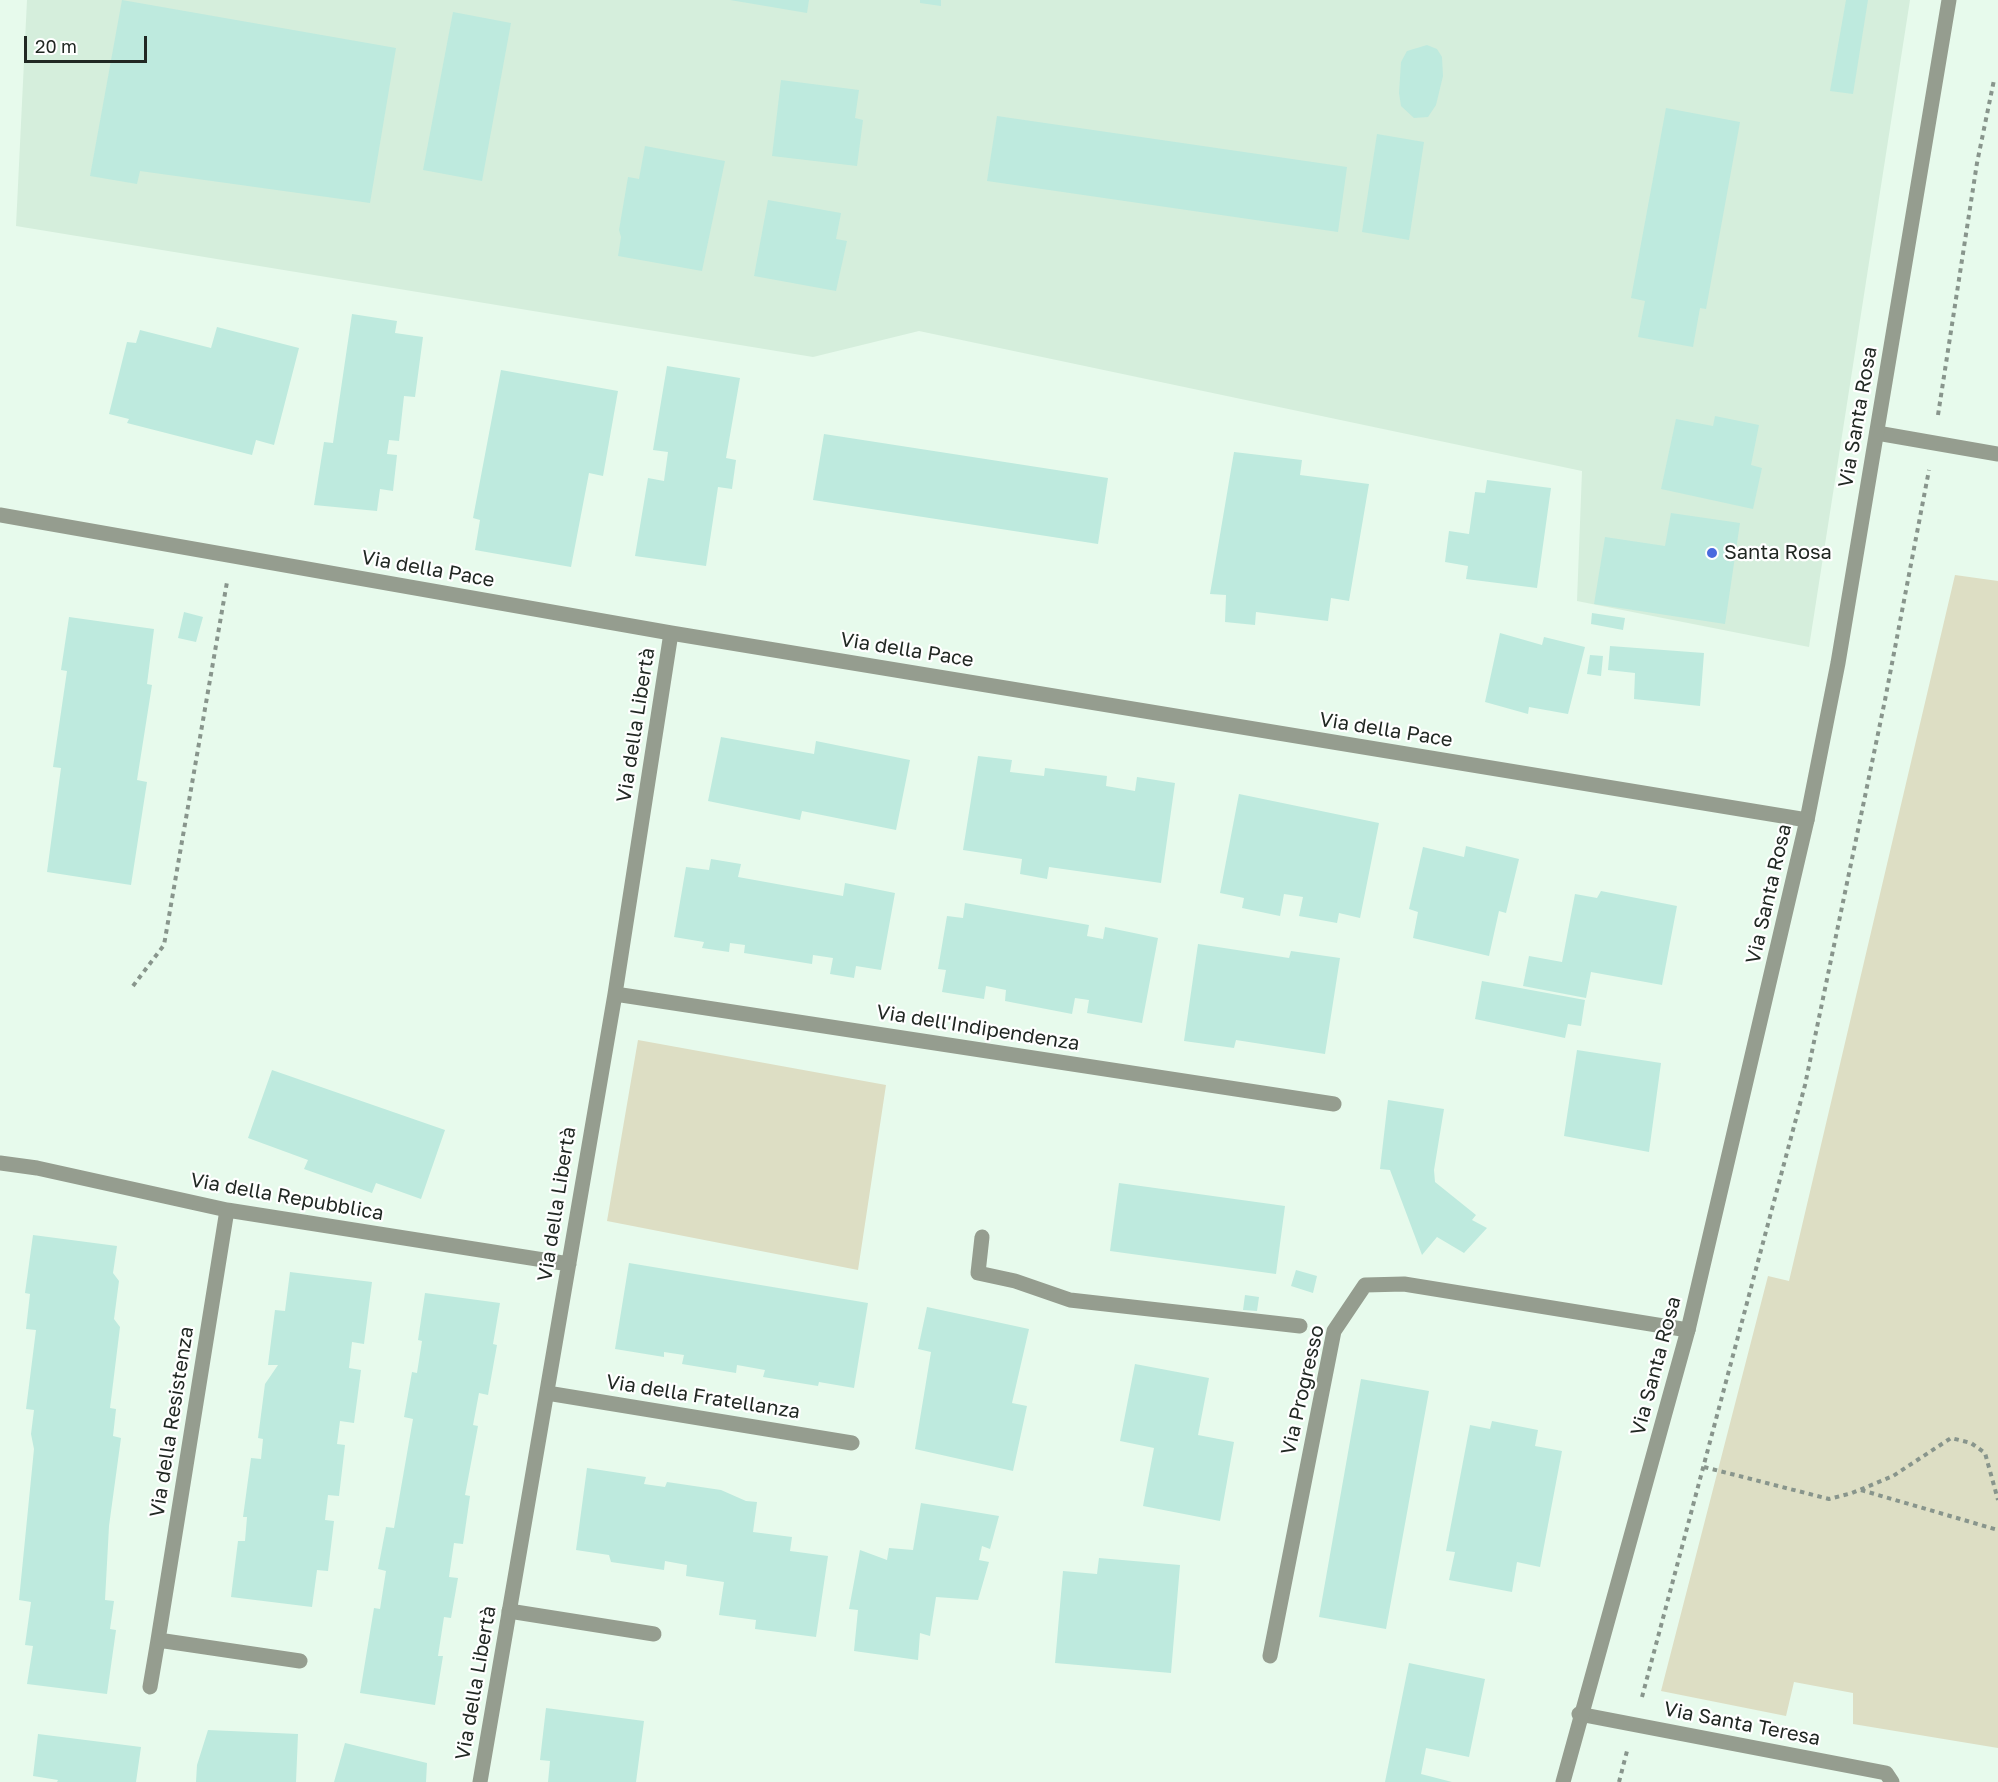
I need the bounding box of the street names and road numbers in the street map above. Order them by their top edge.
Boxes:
street label: Via Santa Rosa [1834,345,1882,489]
street label: Via della Pace [360,545,496,593]
street label: Via della Pace [839,628,975,672]
street label: Via della Libertà [612,646,660,804]
street label: Via della Pace [1318,708,1454,752]
street label: Via Santa Rosa [1741,822,1797,966]
street label: Via dell'Indipendenza [875,1000,1081,1056]
street label: Via della Libertà [533,1125,581,1283]
street label: Via della Repubblica [188,1168,386,1226]
street label: Via Santa Rosa [1626,1294,1686,1438]
street label: Via Progresso [1276,1323,1330,1457]
street label: Via della Resistenza [145,1325,199,1519]
street label: Via della Fratellanza [604,1370,802,1424]
street label: Via della Libertà [451,1604,501,1762]
street label: Via Santa Teresa [1662,1697,1822,1751]

